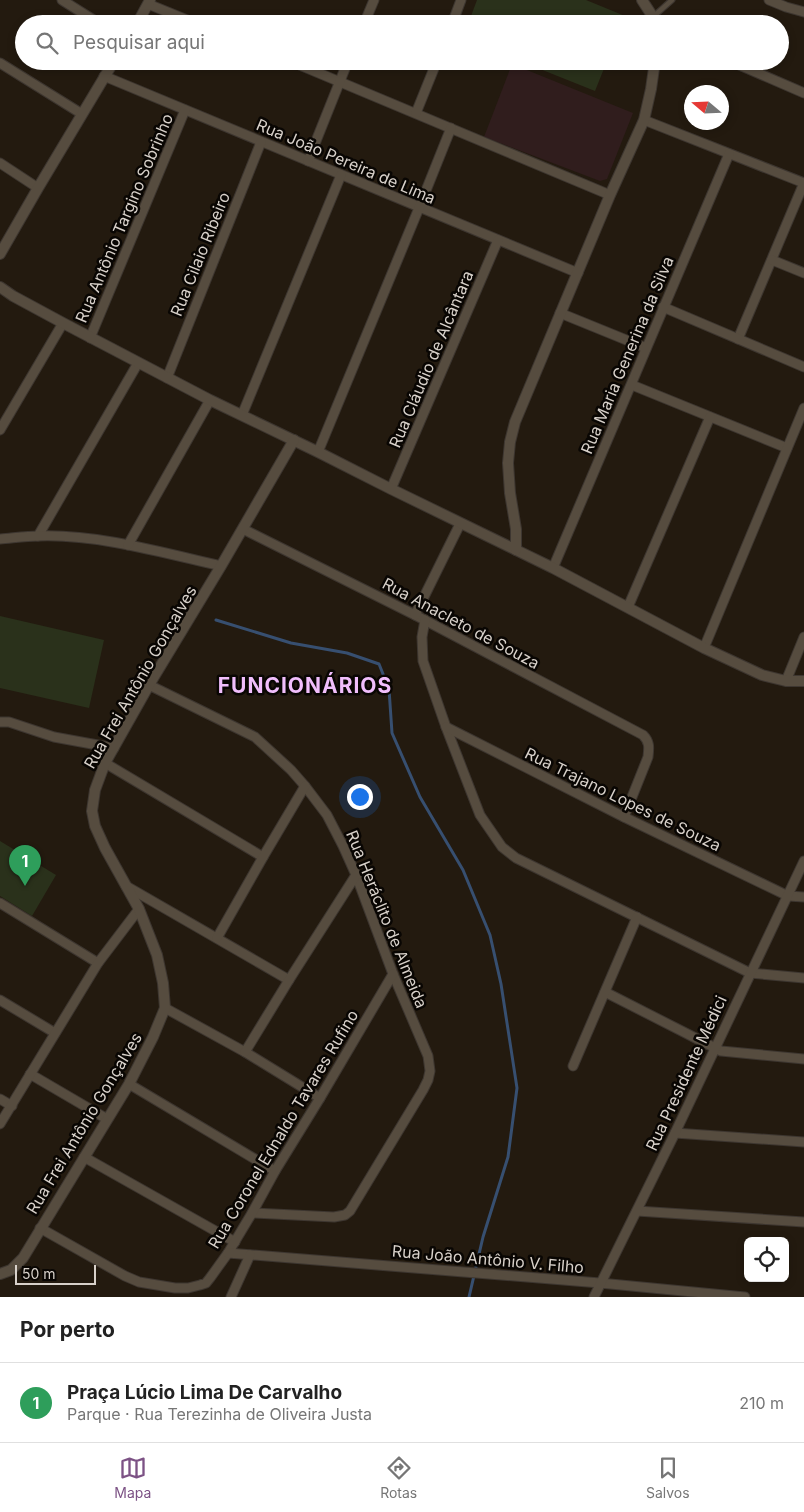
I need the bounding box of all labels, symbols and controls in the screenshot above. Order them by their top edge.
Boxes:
search box [15,15,789,70]
icon: search [33,29,61,57]
text: Pesquisar aqui [73,31,205,54]
north arrow [684,85,729,130]
street label: Rua Antônio Targino Sobrinho [71,110,177,326]
street label: Rua João Pereira de Lima [253,114,439,208]
street label: Rua Cilaio Ribeiro [166,189,234,319]
street label: Rua Maria Generina da Silva [576,253,678,457]
street label: Rua Cláudio de Alcântara [385,267,477,451]
street label: Rua Anacleto de Souza [379,573,543,673]
street label: Rua Frei Antônio Gonçalves [79,582,201,772]
district label: FUNCIONÁRIOS [218,672,392,698]
street label: Rua Trajano Lopes de Souza [522,743,724,855]
your location [347,784,373,810]
street label: Rua Heráclito de Almeida [342,827,432,1011]
pin: 1 [9,845,41,886]
street label: Rua Presidente Médici [641,992,731,1154]
street label: Rua Coronel Ednaldo Tavares Rufino [204,1006,362,1252]
street label: Rua Frei Antônio Gonçalves [22,1029,146,1217]
map controls [744,1237,789,1282]
button: locate [744,1237,789,1282]
street label: Rua João Antônio V. Filho [391,1241,585,1277]
scale bar [15,1262,96,1285]
text: 50 m [22,1265,56,1282]
text: Por perto [20,1317,115,1342]
text: Praça Lúcio Lima De Carvalho [67,1381,342,1404]
text: 1 [33,1393,39,1413]
text: 210 m [739,1393,784,1413]
text: Parque · Rua Terezinha de Oliveira Justa [67,1404,372,1424]
tab: Mapa [114,1454,151,1501]
tab: Rotas [380,1454,417,1501]
tab: Salvos [646,1454,690,1501]

